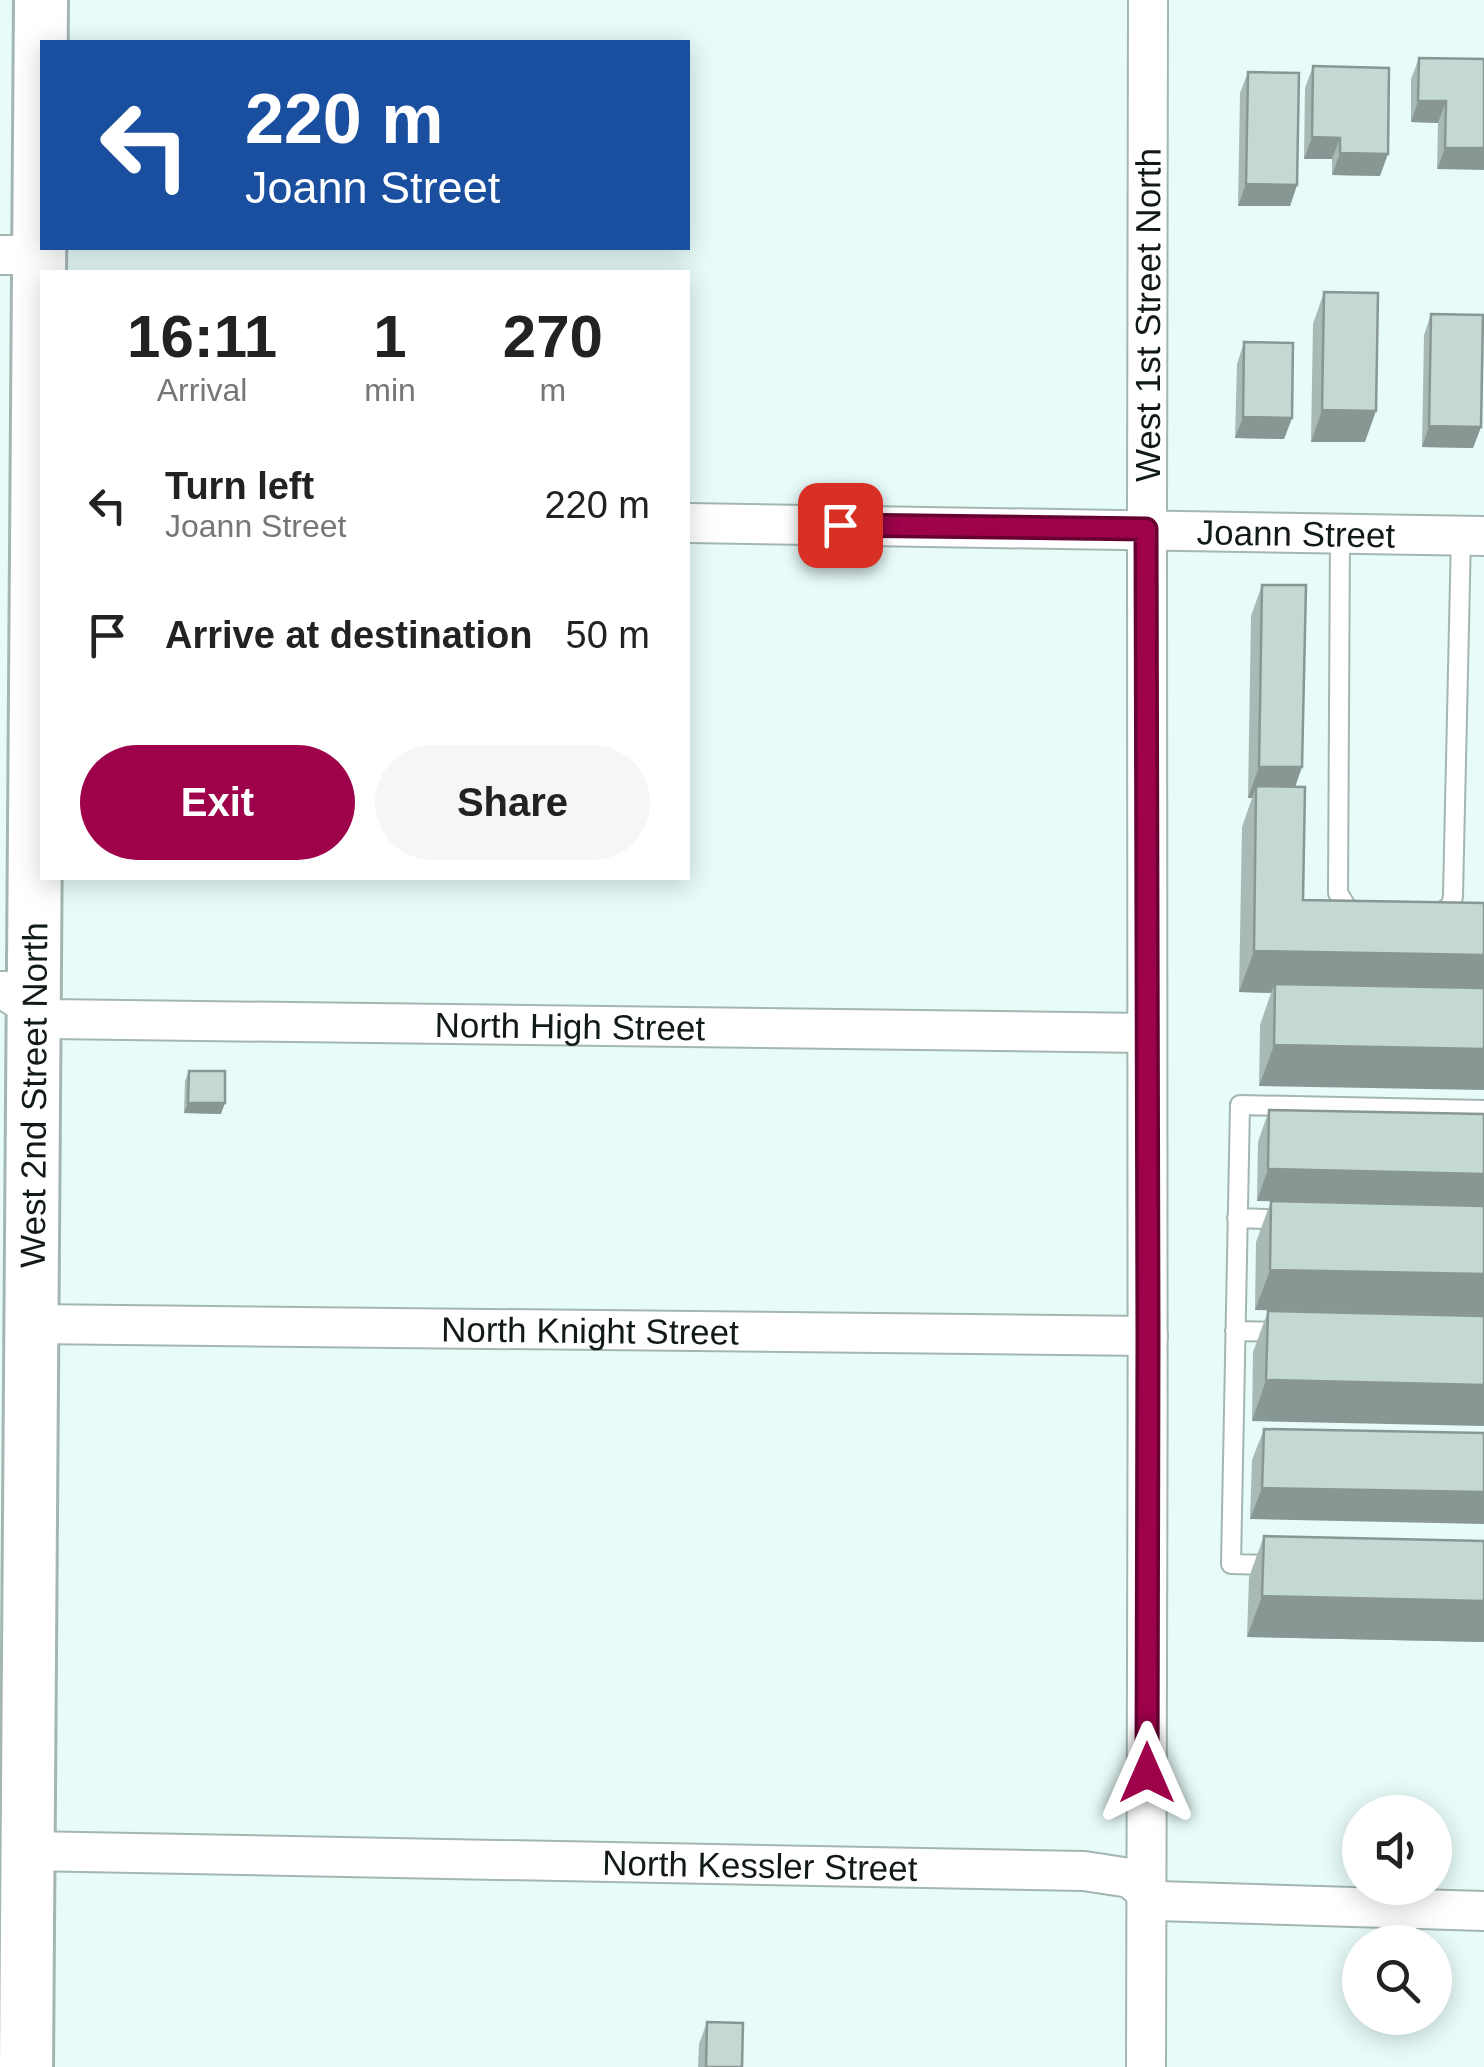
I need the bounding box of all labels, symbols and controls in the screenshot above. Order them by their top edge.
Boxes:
icon: left [80,80,210,210]
text: 220 m [245,80,443,158]
street label: West 1st Street North [1127,148,1167,482]
text: Joann Street [245,162,500,213]
text: 16:11 [127,303,277,370]
text: 1 [373,303,407,370]
text: 270 [503,303,603,370]
text: Arrival [157,372,247,408]
text: min [364,372,416,408]
text: m [540,372,566,408]
text: Turn left [165,465,314,507]
icon: left [80,478,135,533]
pin [798,483,883,568]
text: 220 m [544,484,650,526]
icon: arrive [813,498,868,553]
text: Joann Street [165,508,346,544]
street label: Joann Street [1196,512,1396,554]
icon: arrive [80,608,135,663]
text: Arrive at destination [165,614,532,656]
text: 50 m [566,614,650,656]
button: Exit [80,745,355,860]
button: Share [375,745,650,860]
street label: West 2nd Street North [12,922,54,1268]
street label: North High Street [434,1004,706,1047]
street label: North Knight Street [441,1309,739,1351]
position arrow [1095,1721,1199,1825]
map controls [1342,1795,1452,2035]
button: sound [1342,1795,1452,1905]
street label: North Kessler Street [602,1842,918,1887]
button: search [1342,1925,1452,2035]

